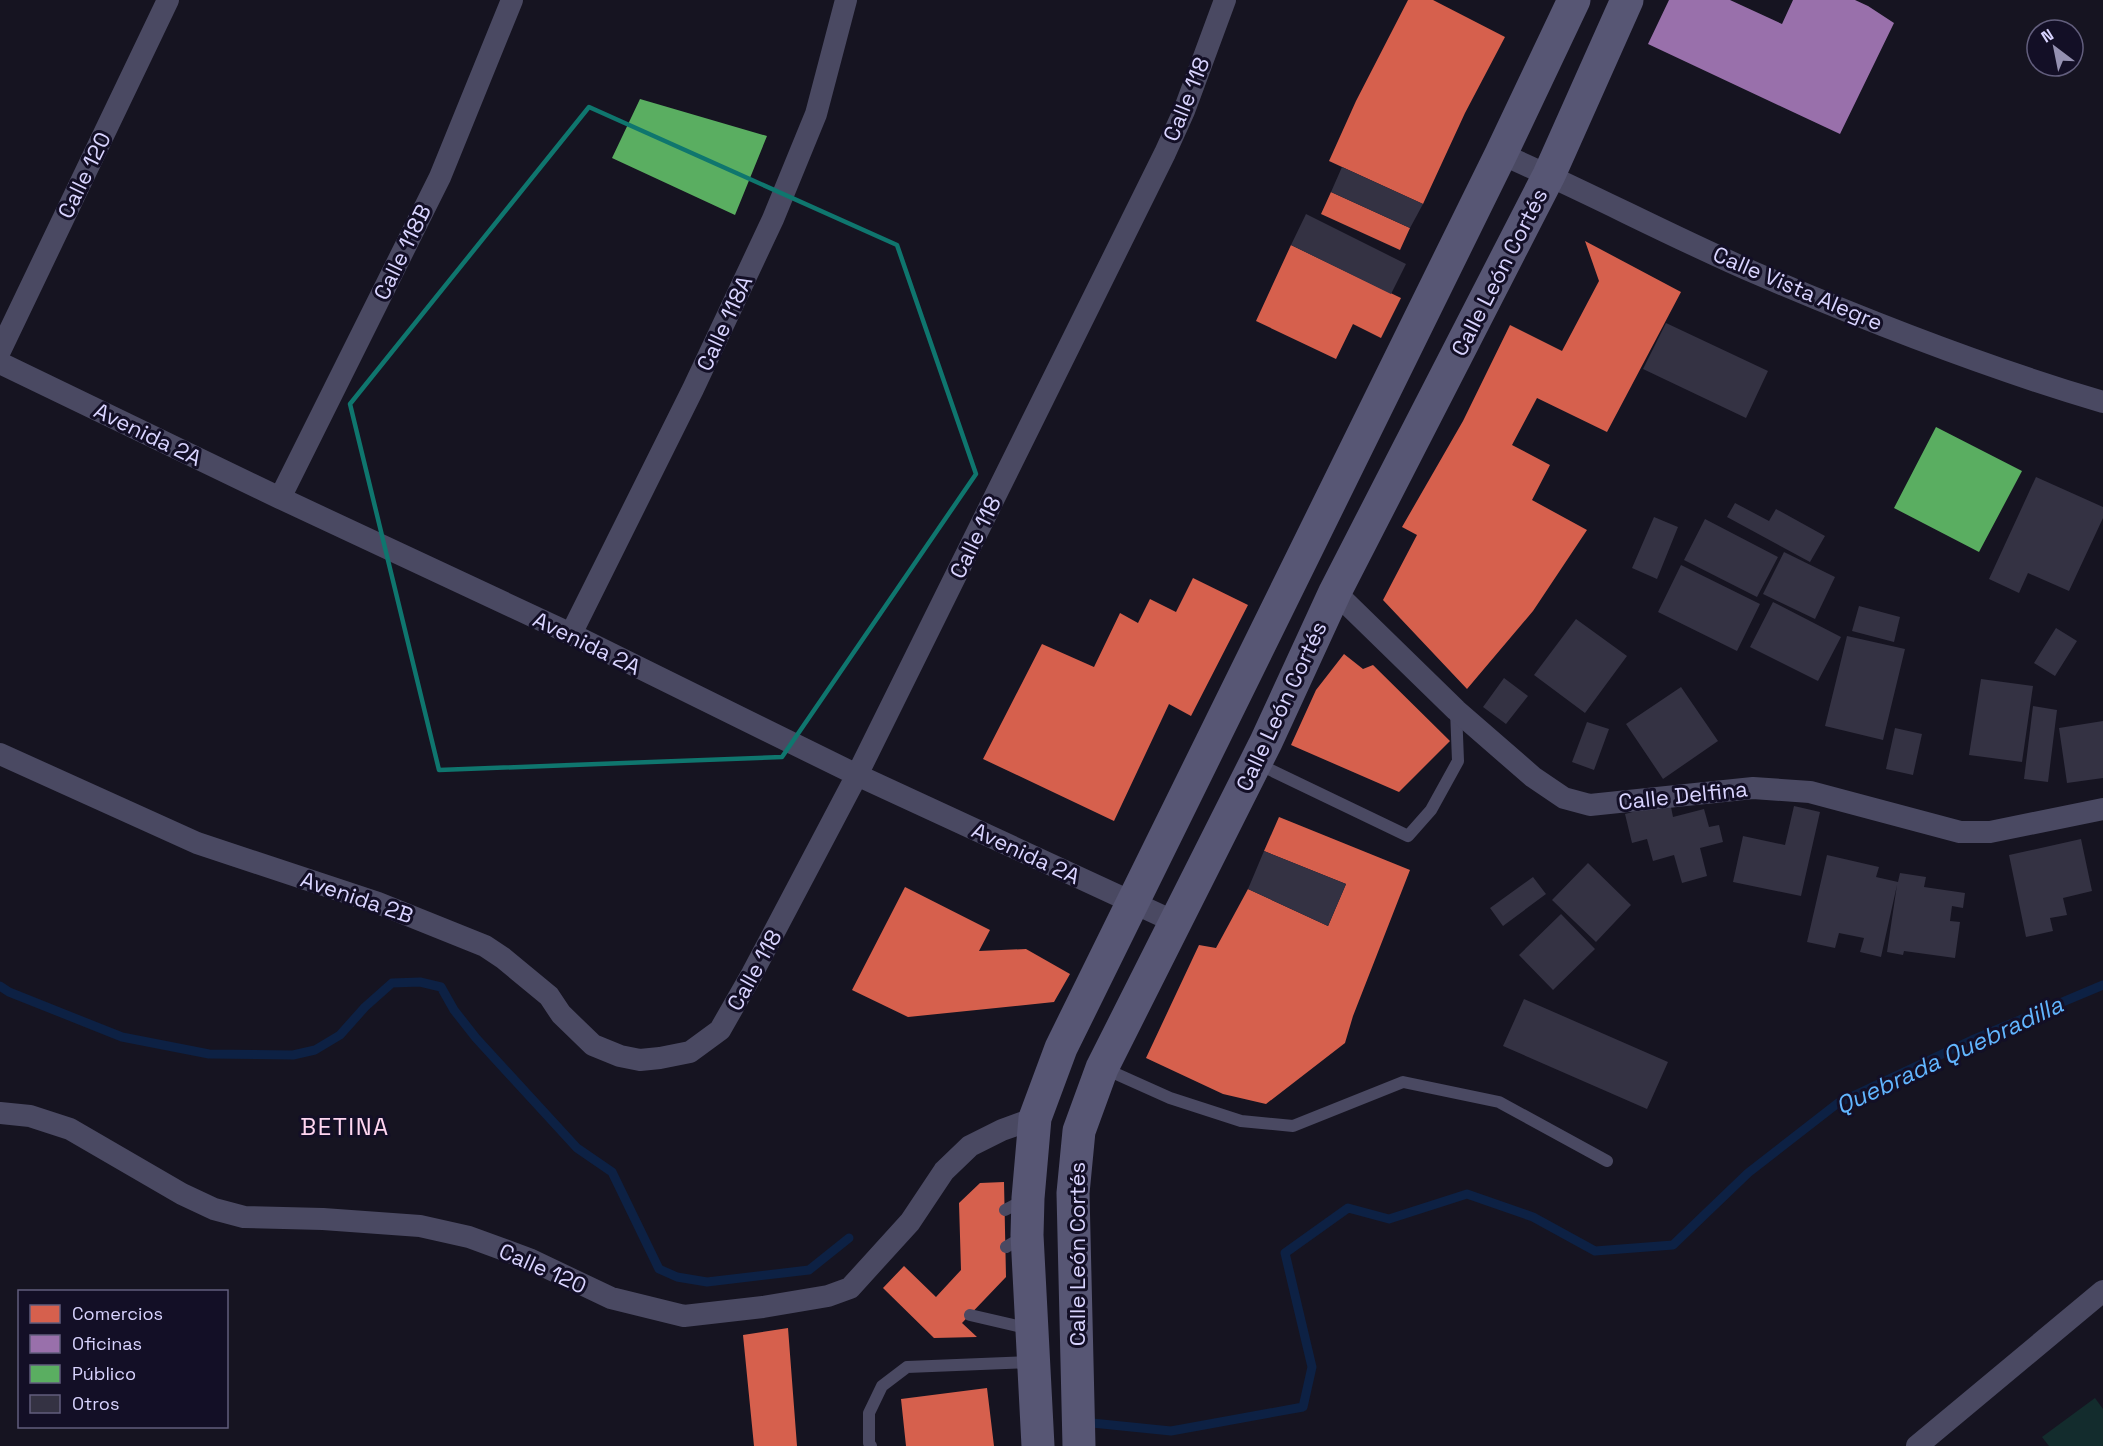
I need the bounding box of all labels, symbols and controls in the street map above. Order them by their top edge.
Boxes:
north arrow [2025,18,2085,78]
text: N [2037,24,2057,47]
street label: Calle 118 [1156,53,1216,145]
street label: Calle 120 [51,127,117,223]
street label: Calle León Cortés [1445,184,1553,360]
street label: Calle 118B [367,200,437,304]
street label: Calle Vista Alegre [1709,240,1887,336]
street label: Calle 118A [690,271,758,375]
street label: Avenida 2A [90,396,207,472]
street label: Calle 118 [943,491,1007,583]
street label: Avenida 2A [529,605,646,681]
street label: Calle León Cortés [1229,617,1333,795]
street label: Calle Delfina [1617,774,1749,816]
street label: Avenida 2A [967,816,1085,890]
street label: Avenida 2B [297,865,417,929]
street label: Calle 118 [720,925,788,1015]
water label: Quebrada Quebradilla [1830,989,2068,1121]
district label: BETINA [300,1111,390,1142]
street label: Calle León Cortés [1063,1162,1091,1346]
street label: Calle 120 [495,1236,591,1300]
legend [18,1290,228,1428]
text: Comercios [72,1302,163,1325]
text: Oficinas [72,1332,142,1355]
text: Público [72,1362,136,1385]
text: Otros [72,1392,119,1415]

